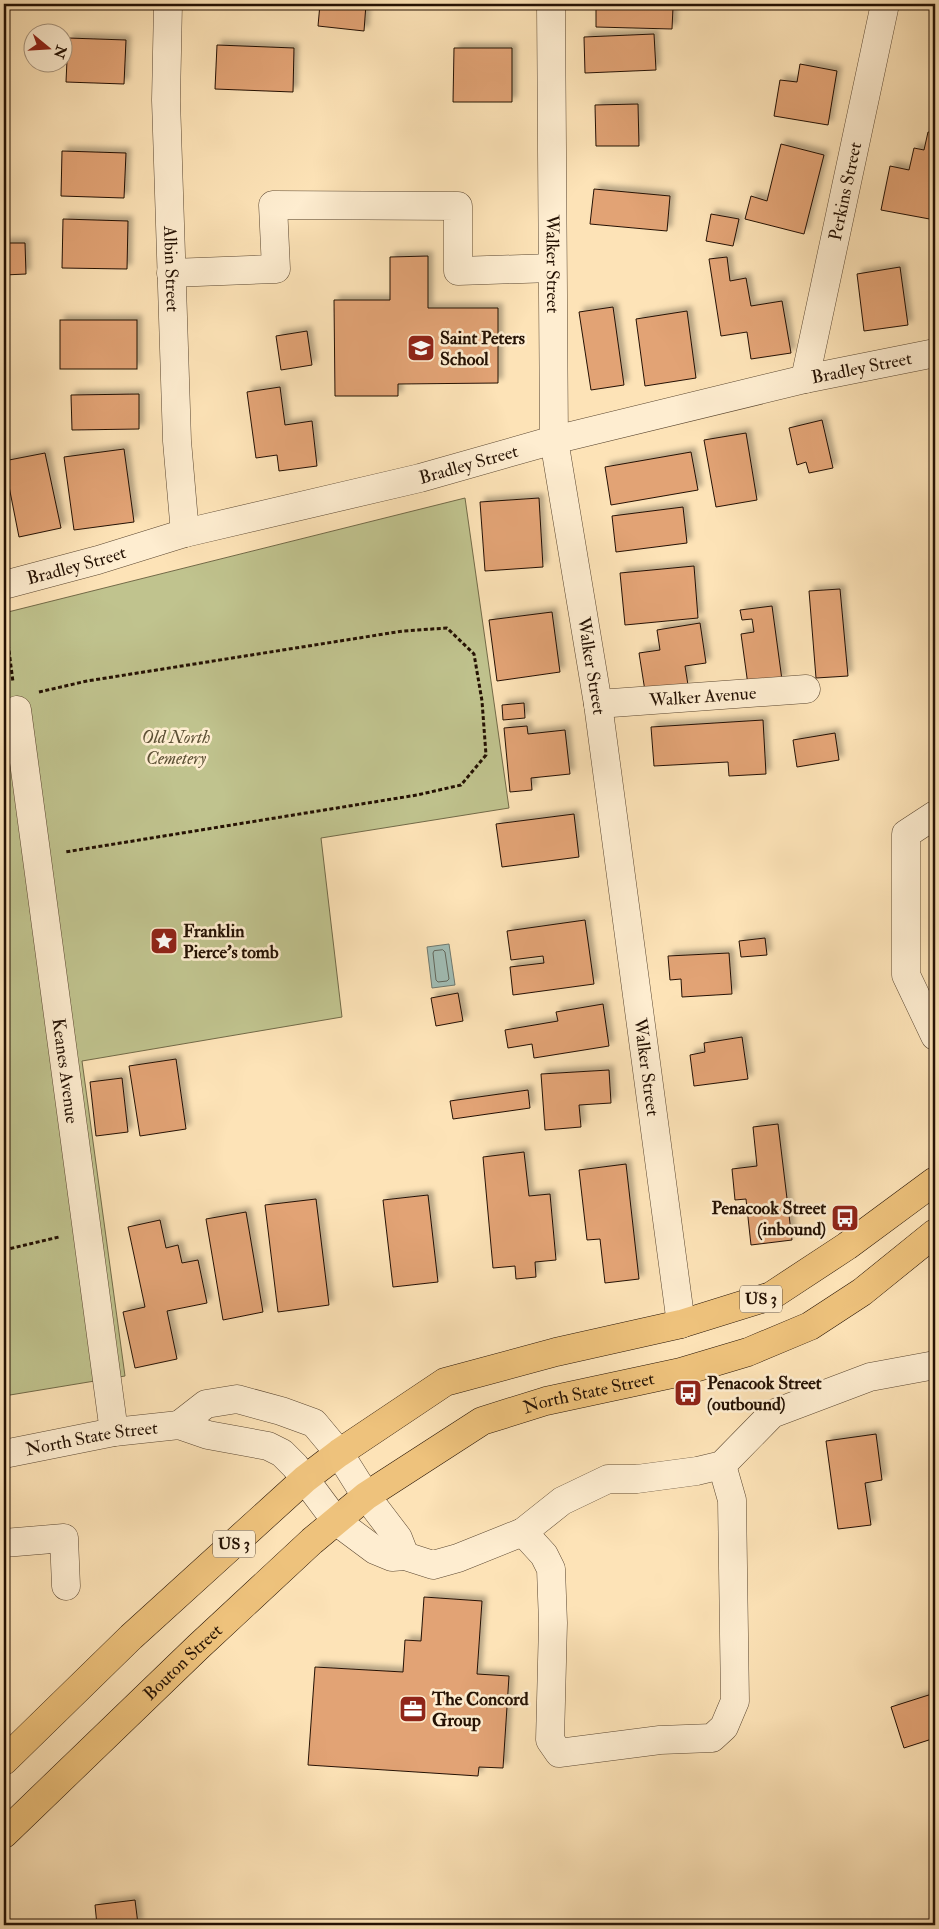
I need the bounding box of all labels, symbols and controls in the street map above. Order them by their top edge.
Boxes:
north arrow [22,22,72,72]
text: N [50,42,70,61]
street label: Perkins Street [823,140,867,243]
street label: Walker Street [541,214,565,314]
street label: Albin Street [159,225,184,312]
place label: Saint Peters School [440,327,525,371]
school or university icon: Saint Peters School [406,333,436,363]
street label: Bradley Street [809,346,914,389]
street label: Bradley Street [416,439,521,489]
street label: Bradley Street [24,540,129,590]
street label: Walker Street [572,614,611,716]
street label: Walker Avenue [647,681,758,712]
park label: Old North Cemetery [142,726,210,770]
place label: Franklin Pierce's tomb [183,920,279,964]
place icon: Franklin Pierce's tomb [149,926,179,956]
street label: Walker Street [629,1016,665,1118]
street label: Keanes Avenue [47,1017,84,1125]
place label: Penacook Street (inbound) [711,1197,826,1241]
bus stop icon: Penacook Street (inbound) [830,1203,860,1233]
road number: US 3 [740,1286,782,1312]
street label: North State Street [520,1367,657,1419]
place label: Penacook Street (outbound) [707,1372,822,1416]
bus stop icon: Penacook Street (outbound) [673,1378,703,1408]
street label: North State Street [23,1416,159,1461]
road number: US 3 [213,1530,255,1558]
street label: Bouton Street [138,1619,227,1705]
place label: The Concord Group [431,1688,529,1732]
office icon: The Concord Group [398,1694,428,1724]

